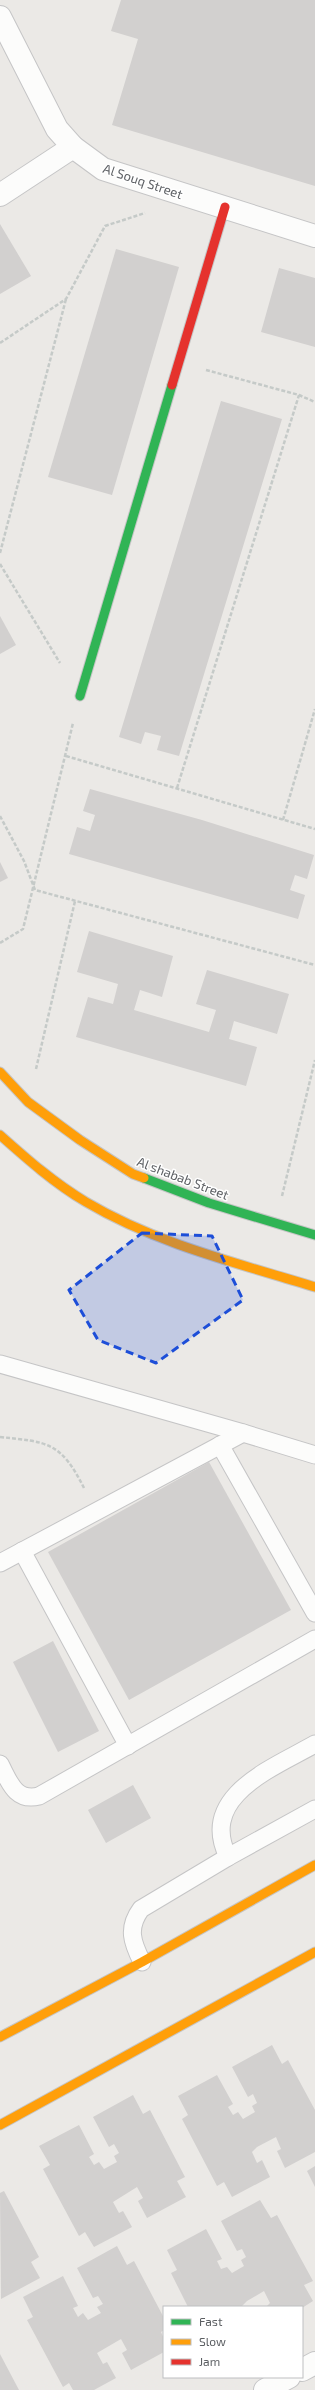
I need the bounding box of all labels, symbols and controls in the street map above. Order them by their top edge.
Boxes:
street label: Al Souq Street [101,160,185,202]
street label: Al shabab Street [135,1153,231,1203]
legend [163,2306,303,2378]
text: Fast [199,2314,223,2328]
text: Slow [199,2334,226,2348]
text: Jam [199,2354,220,2368]

